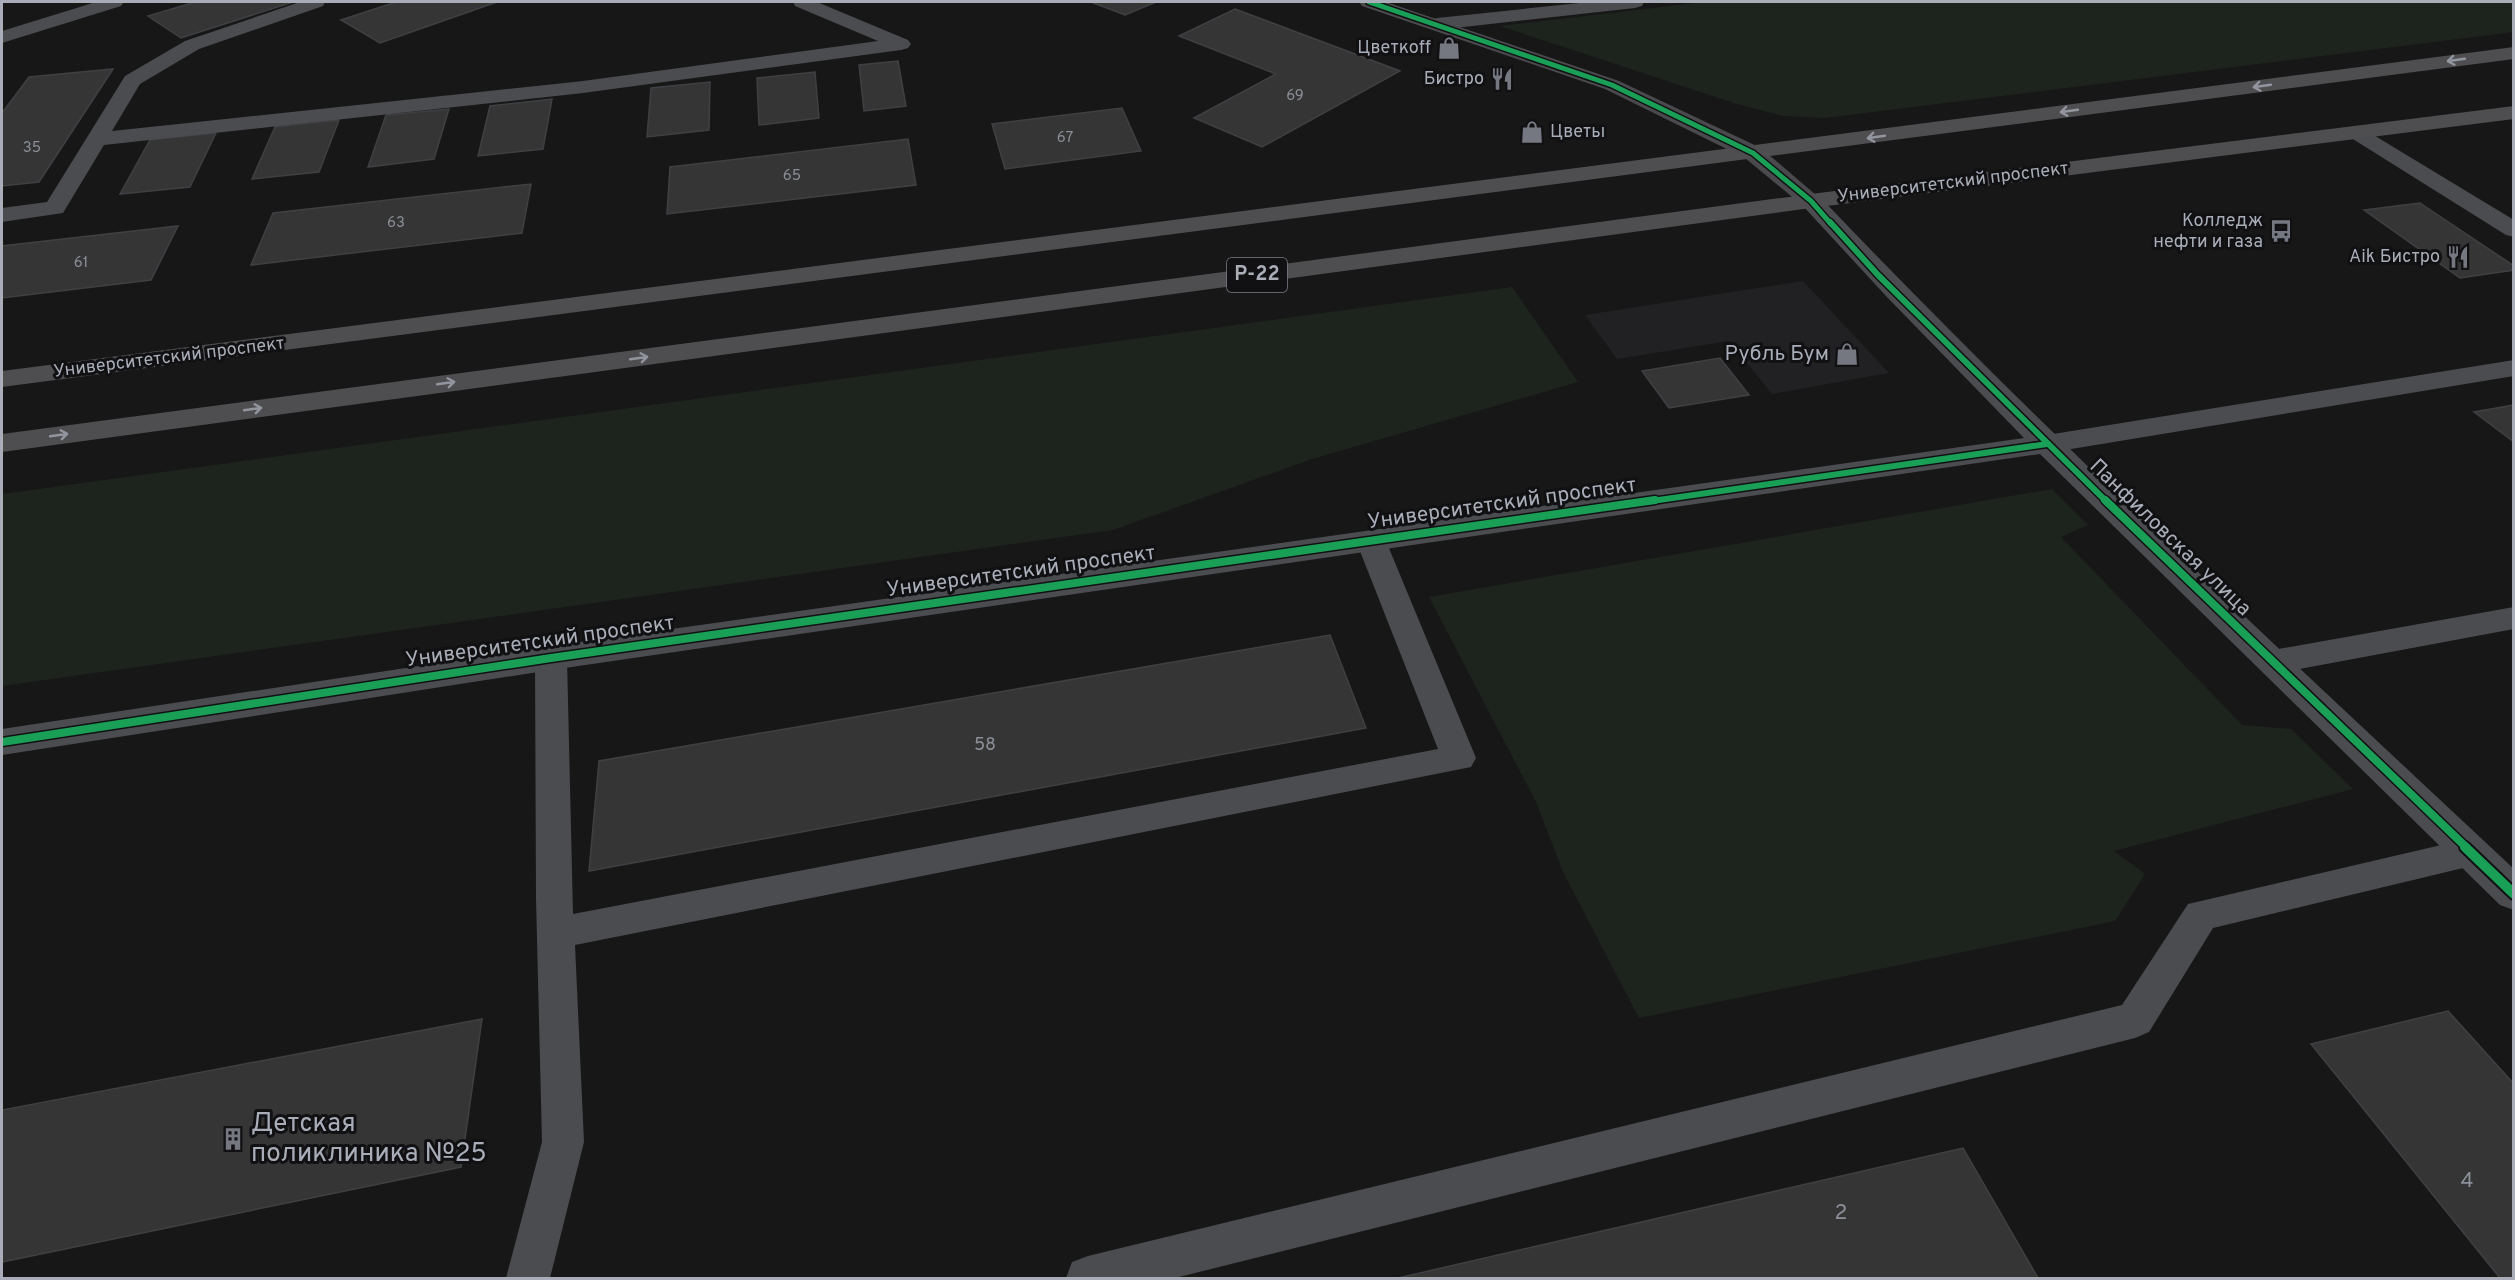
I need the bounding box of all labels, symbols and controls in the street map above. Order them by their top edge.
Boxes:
shop icon: Цветкоff [1436,35,1462,61]
place label: Цветкоff [1357,37,1431,60]
one-way arrow [2446,55,2466,66]
restaurant icon: Бистро [1489,66,1515,92]
place label: Бистро [1424,68,1484,91]
one-way arrow [2253,80,2273,91]
house number: 69 [1286,87,1304,106]
one-way arrow [2059,106,2079,117]
shop icon: Цветы [1519,119,1545,145]
place label: Цветы [1550,121,1605,144]
house number: 67 [1057,129,1073,148]
one-way arrow [1866,132,1886,143]
house number: 35 [23,139,41,158]
street label: Университетский проспект [1836,157,2070,209]
house number: 65 [783,167,801,186]
place label: Колледж нефти и газа [2153,210,2263,254]
house number: 63 [387,214,405,233]
bus stop icon: Колледж нефти и газа [2268,218,2294,244]
restaurant icon: Aik Бистро [2445,244,2471,270]
place label: Aik Бистро [2349,246,2440,269]
house number: 61 [74,254,88,273]
road number: Р-22 [1227,258,1287,292]
street label: Университетский проспект [52,332,286,384]
place label: Рубль Бум [1725,341,1829,368]
shop icon: Рубль Бум [1834,341,1860,367]
one-way arrow [629,352,649,363]
one-way arrow [436,378,455,389]
one-way arrow [242,404,262,415]
one-way arrow [49,429,69,440]
street label: Панфиловская улица [2083,454,2257,622]
street label: Университетский проспект [1366,472,1638,536]
street label: Университетский проспект [885,540,1157,604]
street label: Университетский проспект [404,610,676,674]
house number: 58 [974,734,996,757]
place label: Детская поликлиника №25 [251,1108,487,1171]
building icon: Детская поликлиника №25 [220,1126,246,1152]
house number: 4 [2460,1168,2474,1195]
house number: 2 [1835,1200,1847,1227]

